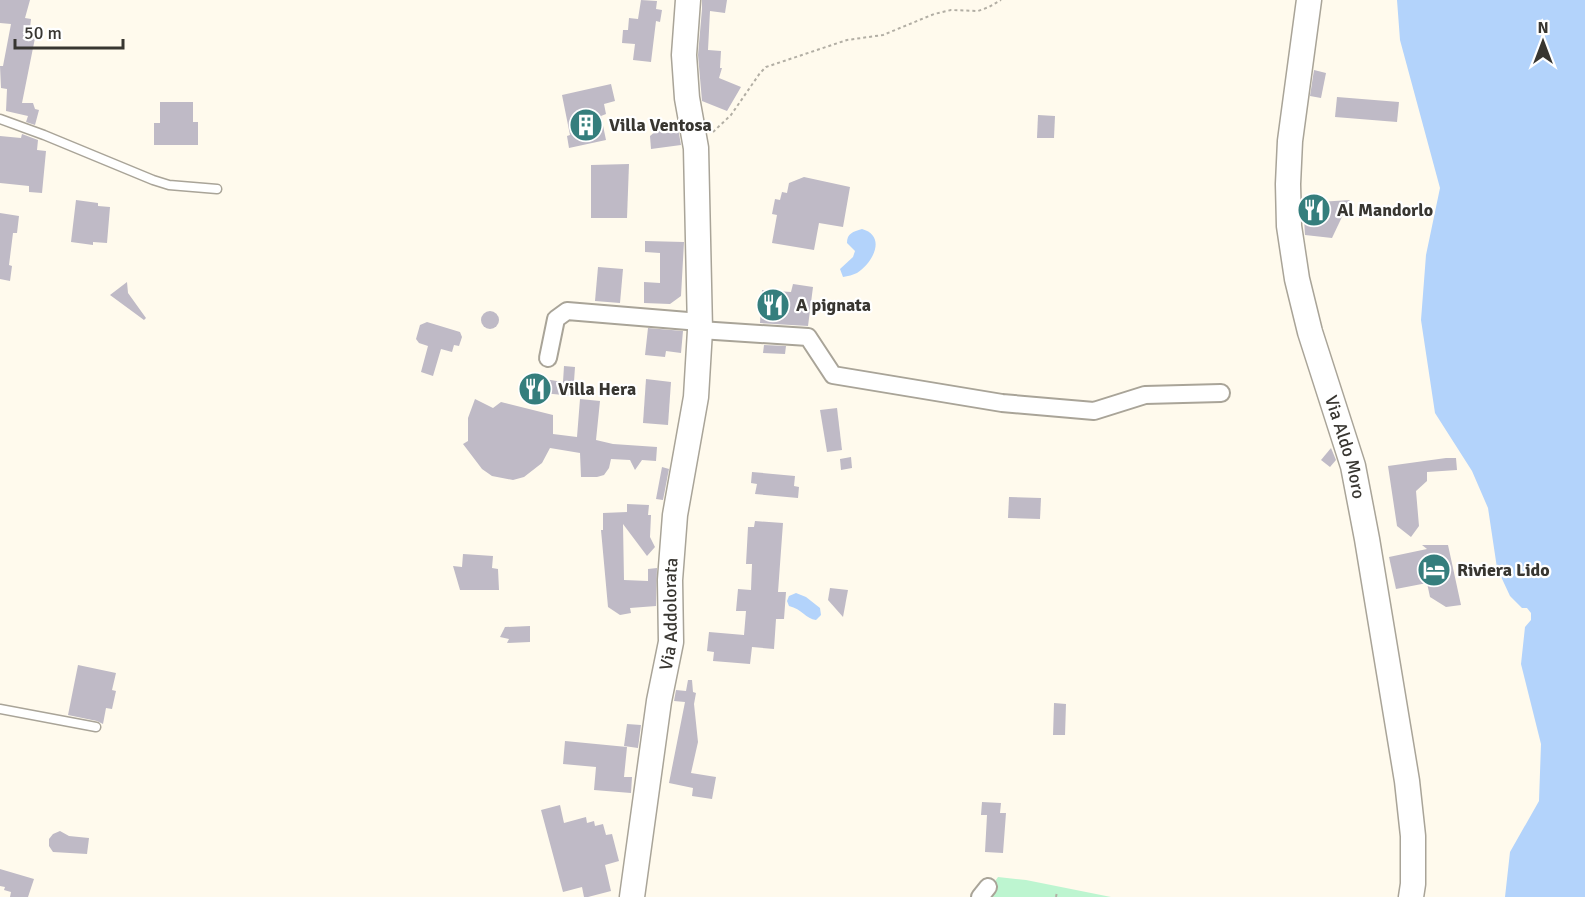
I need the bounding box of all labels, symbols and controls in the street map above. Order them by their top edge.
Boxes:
scale bar [15,12,123,50]
north arrow [1513,12,1573,72]
text: N [1537,18,1549,38]
text: 50 m [24,22,62,44]
building icon: Villa Ventosa [568,107,604,143]
place label: Villa Ventosa [609,114,712,136]
restaurant icon: Al Mandorlo [1296,192,1332,228]
place label: Al Mandorlo [1337,199,1433,221]
restaurant icon: A pignata [755,287,791,323]
place label: A pignata [796,294,871,316]
restaurant icon: Villa Hera [517,371,553,407]
place label: Villa Hera [558,378,636,400]
street label: Via Aldo Moro [1320,393,1370,501]
hotel icon: Riviera Lido [1416,552,1452,588]
street label: Via Addolorata [655,557,683,672]
place label: Riviera Lido [1457,559,1550,581]

